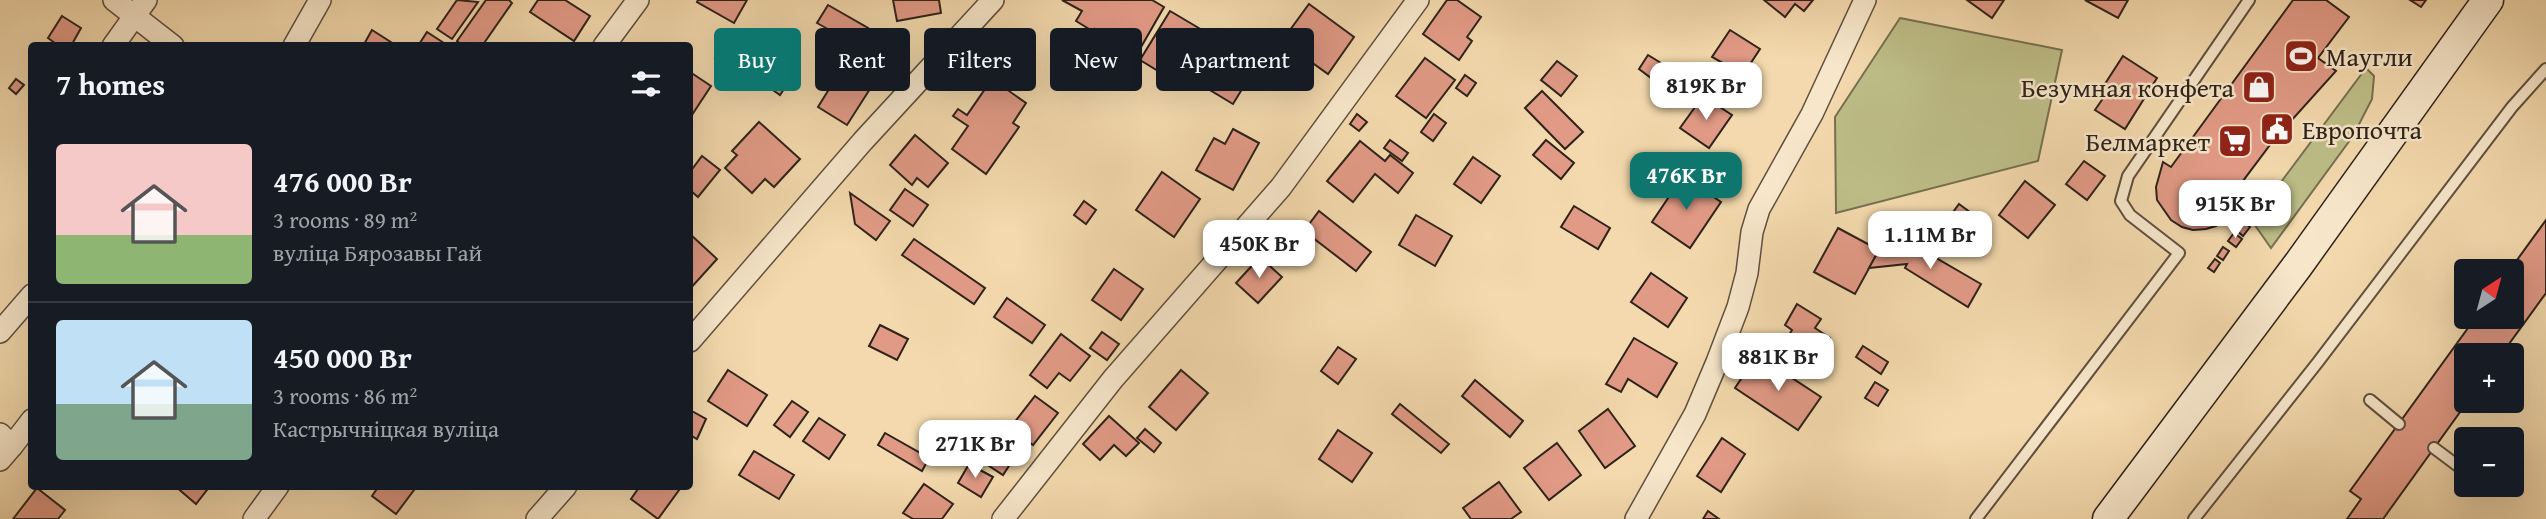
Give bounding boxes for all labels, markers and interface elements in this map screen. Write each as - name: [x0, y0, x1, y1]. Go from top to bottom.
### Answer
- chip: Buy: [714, 28, 801, 91]
- chip: Rent: [815, 28, 910, 91]
- chip: Filters: [924, 28, 1036, 91]
- chip: New: [1050, 28, 1142, 91]
- chip: Apartment: [1156, 28, 1314, 91]
- sports icon: Маугли: [2282, 37, 2320, 75]
- place label: Маугли: [2326, 37, 2413, 76]
- text: 7 homes: [56, 62, 165, 106]
- pin: 819K Br: [1641, 62, 1771, 122]
- icon: filters: [627, 65, 665, 103]
- text: 819K Br: [1666, 68, 1746, 101]
- place label: Безумная конфета: [2021, 68, 2235, 107]
- shop icon: Безумная конфета: [2240, 68, 2278, 106]
- public building icon: Европочта: [2258, 110, 2296, 148]
- place label: Европочта: [2302, 110, 2423, 149]
- place label: Белмаркет: [2085, 122, 2210, 161]
- supermarket icon: Белмаркет: [2216, 122, 2254, 160]
- pin: 476K Br: [1621, 152, 1751, 212]
- text: 476K Br: [1646, 158, 1726, 191]
- text: 476 000 Br: [273, 159, 412, 203]
- icon: home: [112, 172, 196, 256]
- pin: 915K Br: [2170, 180, 2300, 240]
- text: 915K Br: [2195, 186, 2275, 219]
- text: 3 rooms · 89 m²: [273, 203, 417, 236]
- pin: 1.11M Br: [1858, 212, 2002, 271]
- text: 1.11M Br: [1884, 217, 1976, 250]
- pin: 450K Br: [1194, 220, 1324, 280]
- text: 450K Br: [1219, 226, 1299, 259]
- text: вуліца Бярозавы Гай: [273, 236, 482, 269]
- north arrow: [2454, 259, 2524, 329]
- map controls: [2454, 259, 2524, 497]
- pin: 881K Br: [1713, 334, 1843, 393]
- text: 450 000 Br: [273, 335, 412, 379]
- text: 881K Br: [1738, 339, 1818, 372]
- button: +: [2454, 343, 2524, 413]
- icon: home: [112, 348, 196, 432]
- text: 3 rooms · 86 m²: [273, 379, 417, 412]
- text: Кастрычніцкая вуліца: [273, 412, 499, 445]
- pin: 271K Br: [910, 420, 1040, 480]
- text: 271K Br: [935, 426, 1015, 459]
- button: −: [2454, 427, 2524, 497]

